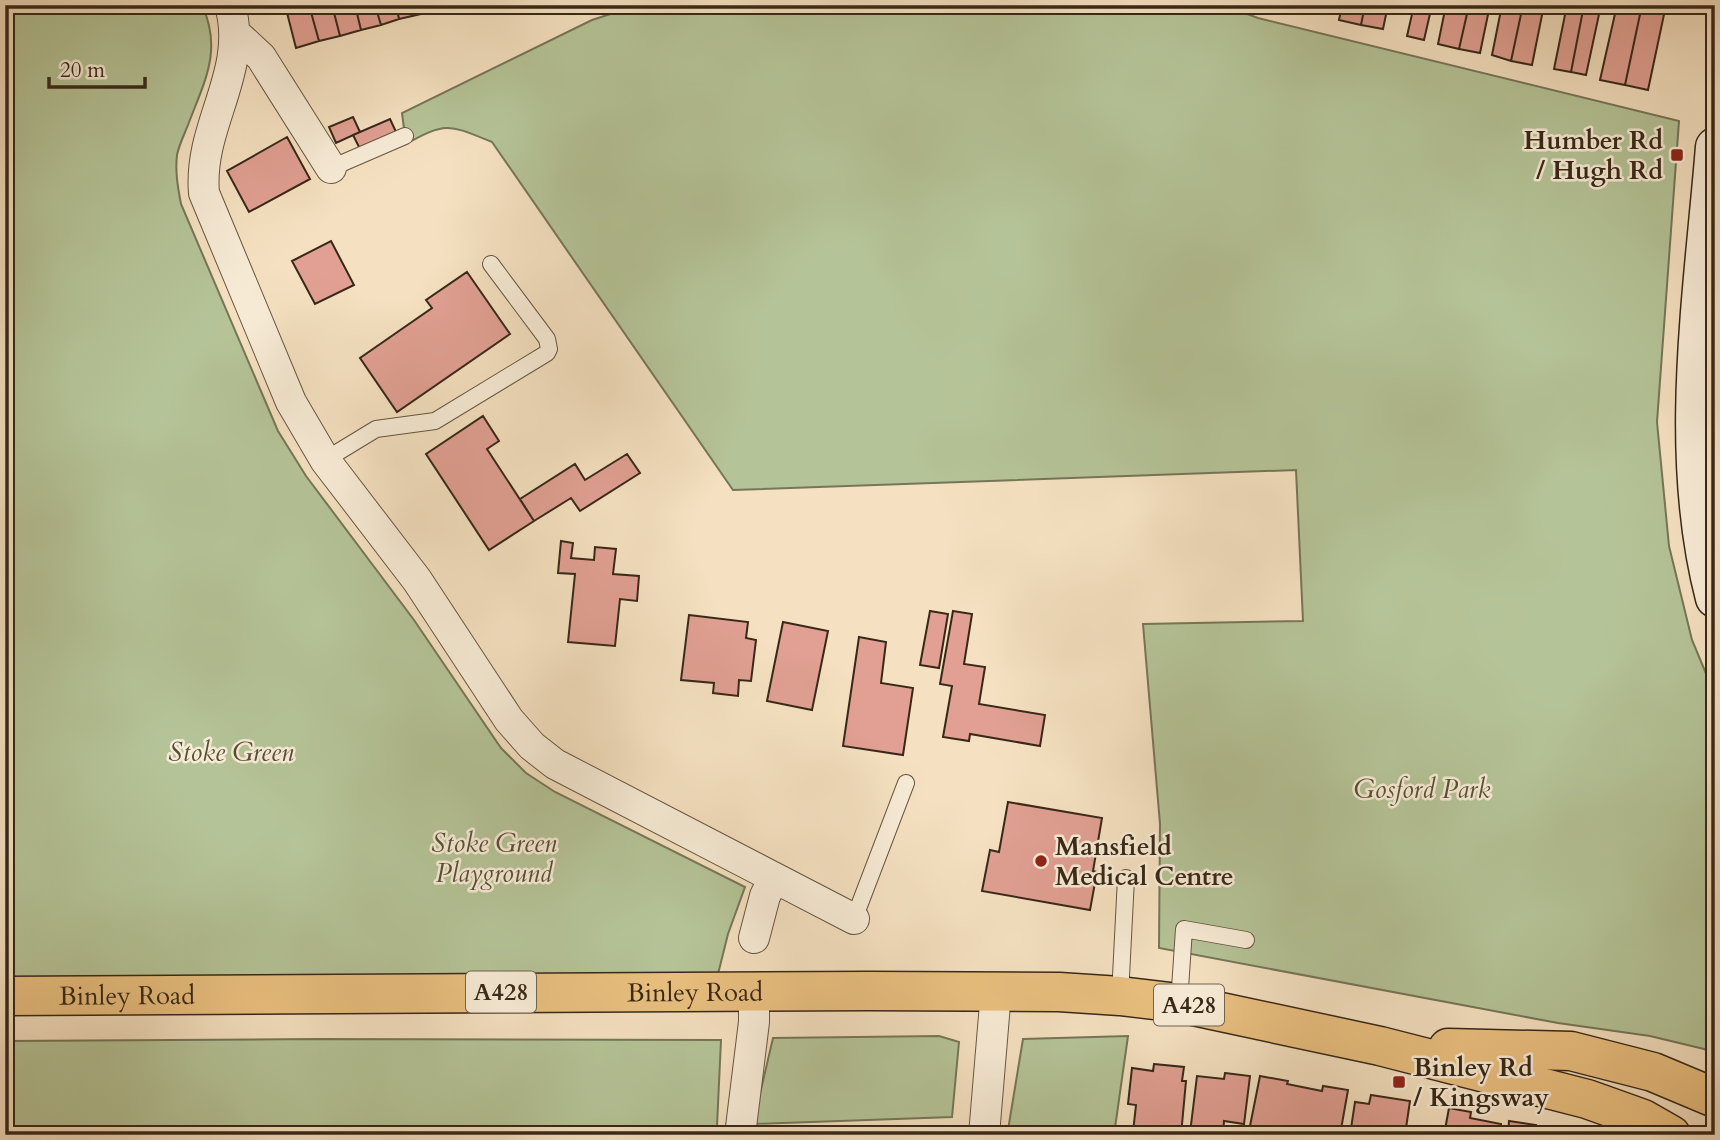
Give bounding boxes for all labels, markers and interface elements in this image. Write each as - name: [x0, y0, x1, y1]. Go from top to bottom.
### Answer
- scale bar: [49, 46, 145, 90]
- text: 20 m: [60, 56, 105, 85]
- place label: Humber Rd / Hugh Rd: [1524, 123, 1663, 188]
- marker: Humber Rd / Hugh Rd: [1669, 147, 1685, 163]
- park label: Stoke Green: [168, 735, 294, 770]
- park label: Gosford Park: [1354, 772, 1491, 807]
- park label: Stoke Green Playground: [431, 826, 557, 891]
- place label: Mansfield Medical Centre: [1055, 829, 1234, 894]
- marker: Mansfield Medical Centre: [1033, 853, 1049, 869]
- road number: A428: [466, 972, 536, 1012]
- street label: Binley Road: [627, 975, 763, 1010]
- street label: Binley Road: [59, 978, 195, 1014]
- road number: A428: [1154, 985, 1224, 1026]
- place label: Binley Rd / Kingsway: [1413, 1050, 1549, 1115]
- marker: Binley Rd / Kingsway: [1391, 1074, 1407, 1090]

